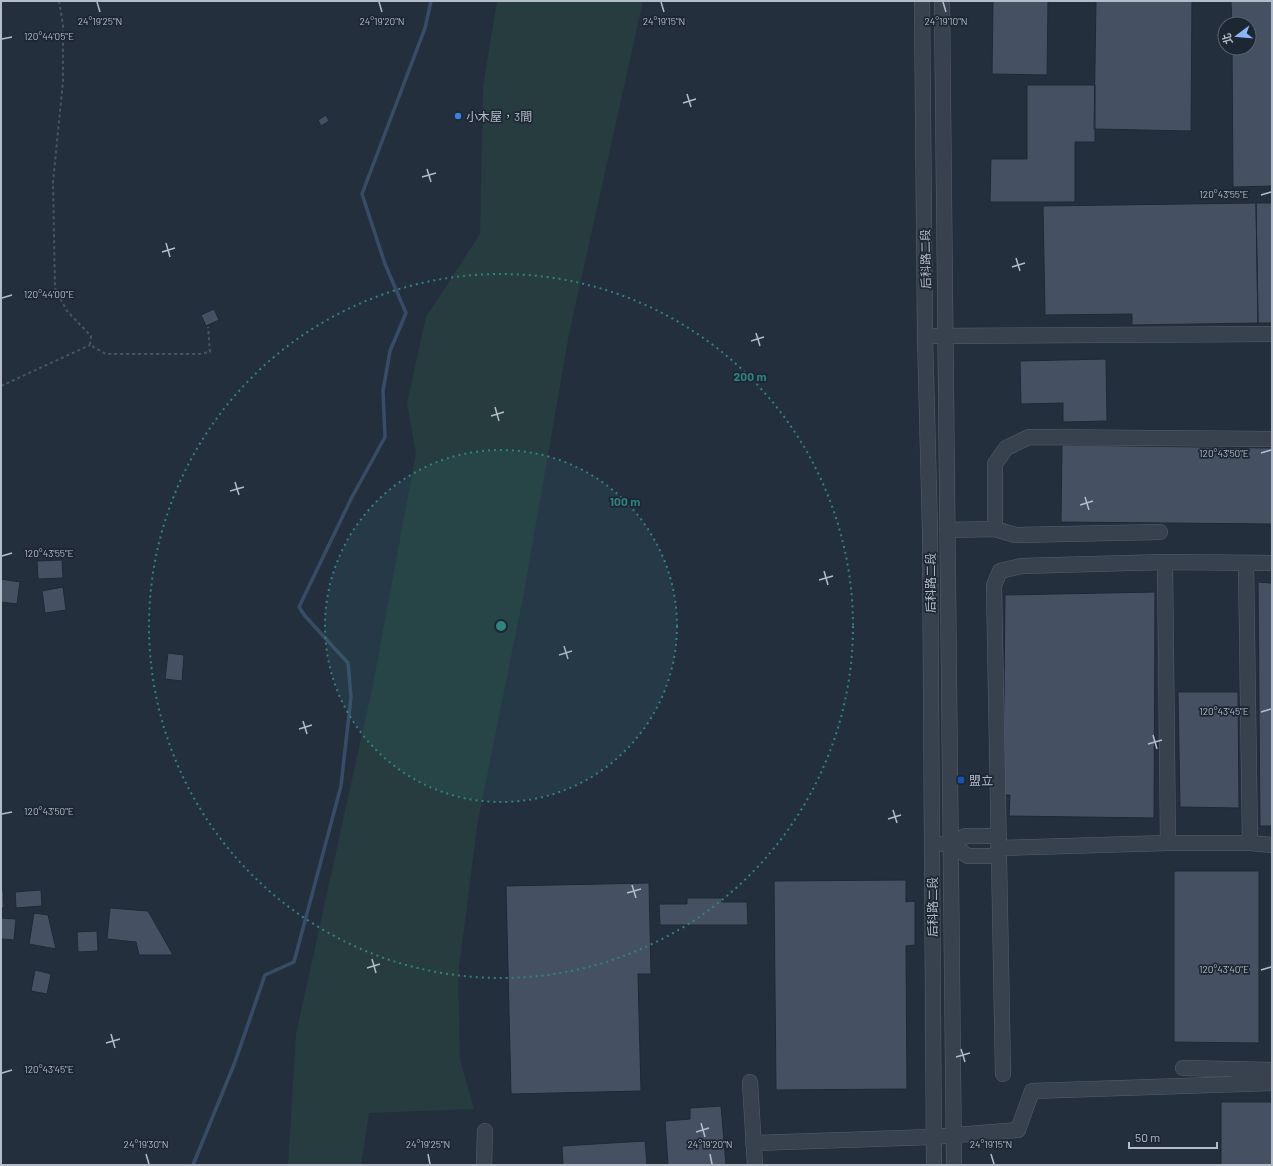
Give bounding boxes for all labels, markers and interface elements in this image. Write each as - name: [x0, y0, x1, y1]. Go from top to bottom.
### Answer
- text: 24°19'25"N: [78, 15, 122, 27]
- text: 24°19'20"N: [359, 15, 405, 27]
- text: 24°19'15"N: [643, 15, 685, 27]
- text: 24°19'10"N: [924, 15, 968, 27]
- north arrow: [1217, 16, 1257, 56]
- text: 120°44'05"E: [24, 30, 74, 42]
- text: 北: [1219, 32, 1235, 46]
- place label: 小木屋，3間: [466, 109, 532, 123]
- marker: 小木屋，3間: [453, 111, 463, 121]
- text: 120°43'55"E: [1199, 188, 1249, 200]
- street label: 后科路二段: [917, 229, 933, 289]
- text: 120°44'00"E: [24, 288, 74, 300]
- text: 200 m: [734, 369, 766, 383]
- text: 120°43'50"E: [1199, 447, 1249, 459]
- text: 100 m: [610, 494, 640, 508]
- text: 120°43'55"E: [24, 547, 74, 559]
- street label: 后科路二段: [923, 553, 937, 613]
- centre of rings: [494, 619, 508, 633]
- text: 120°43'45"E: [1199, 705, 1249, 717]
- place label: 盟立: [969, 773, 993, 787]
- marker: 盟立: [956, 775, 966, 785]
- text: 120°43'50"E: [24, 805, 74, 817]
- street label: 后科路二段: [925, 877, 939, 937]
- text: 120°43'40"E: [1199, 963, 1249, 975]
- text: 120°43'45"E: [24, 1063, 74, 1075]
- scale bar: [1129, 1124, 1217, 1150]
- text: 50 m: [1135, 1130, 1160, 1144]
- text: 24°19'30"N: [124, 1138, 168, 1150]
- text: 24°19'25"N: [406, 1138, 450, 1150]
- text: 24°19'20"N: [687, 1138, 733, 1150]
- text: 24°19'15"N: [970, 1138, 1012, 1150]

